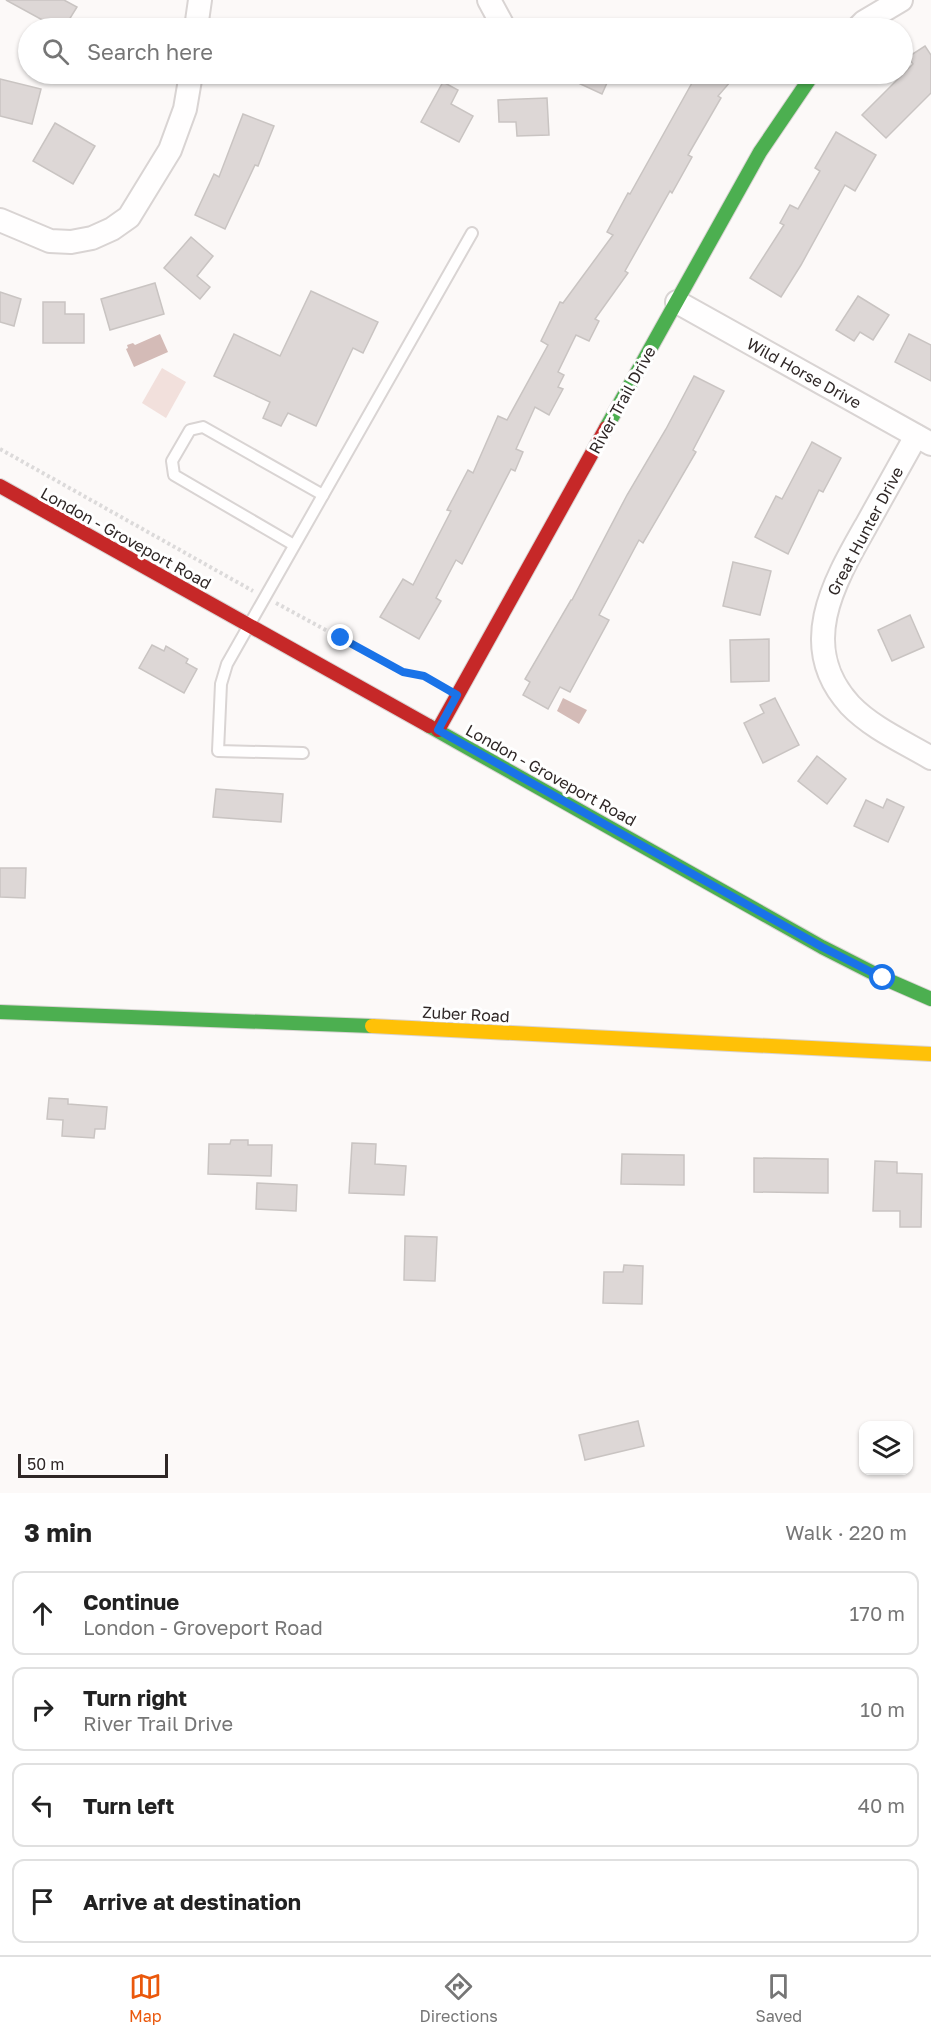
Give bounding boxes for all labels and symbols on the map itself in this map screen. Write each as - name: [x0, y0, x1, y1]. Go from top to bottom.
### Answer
- street label: Wild Horse Drive: [743, 333, 865, 413]
- street label: River Trail Drive: [584, 343, 660, 457]
- street label: Great Hunter Drive: [823, 463, 907, 599]
- street label: London - Groveport Road: [37, 483, 215, 593]
- route end: [327, 624, 353, 650]
- street label: London - Groveport Road: [462, 720, 640, 830]
- route start: [869, 964, 895, 990]
- street label: Zuber Road: [422, 1002, 510, 1026]
- scale bar: [18, 1451, 168, 1478]

